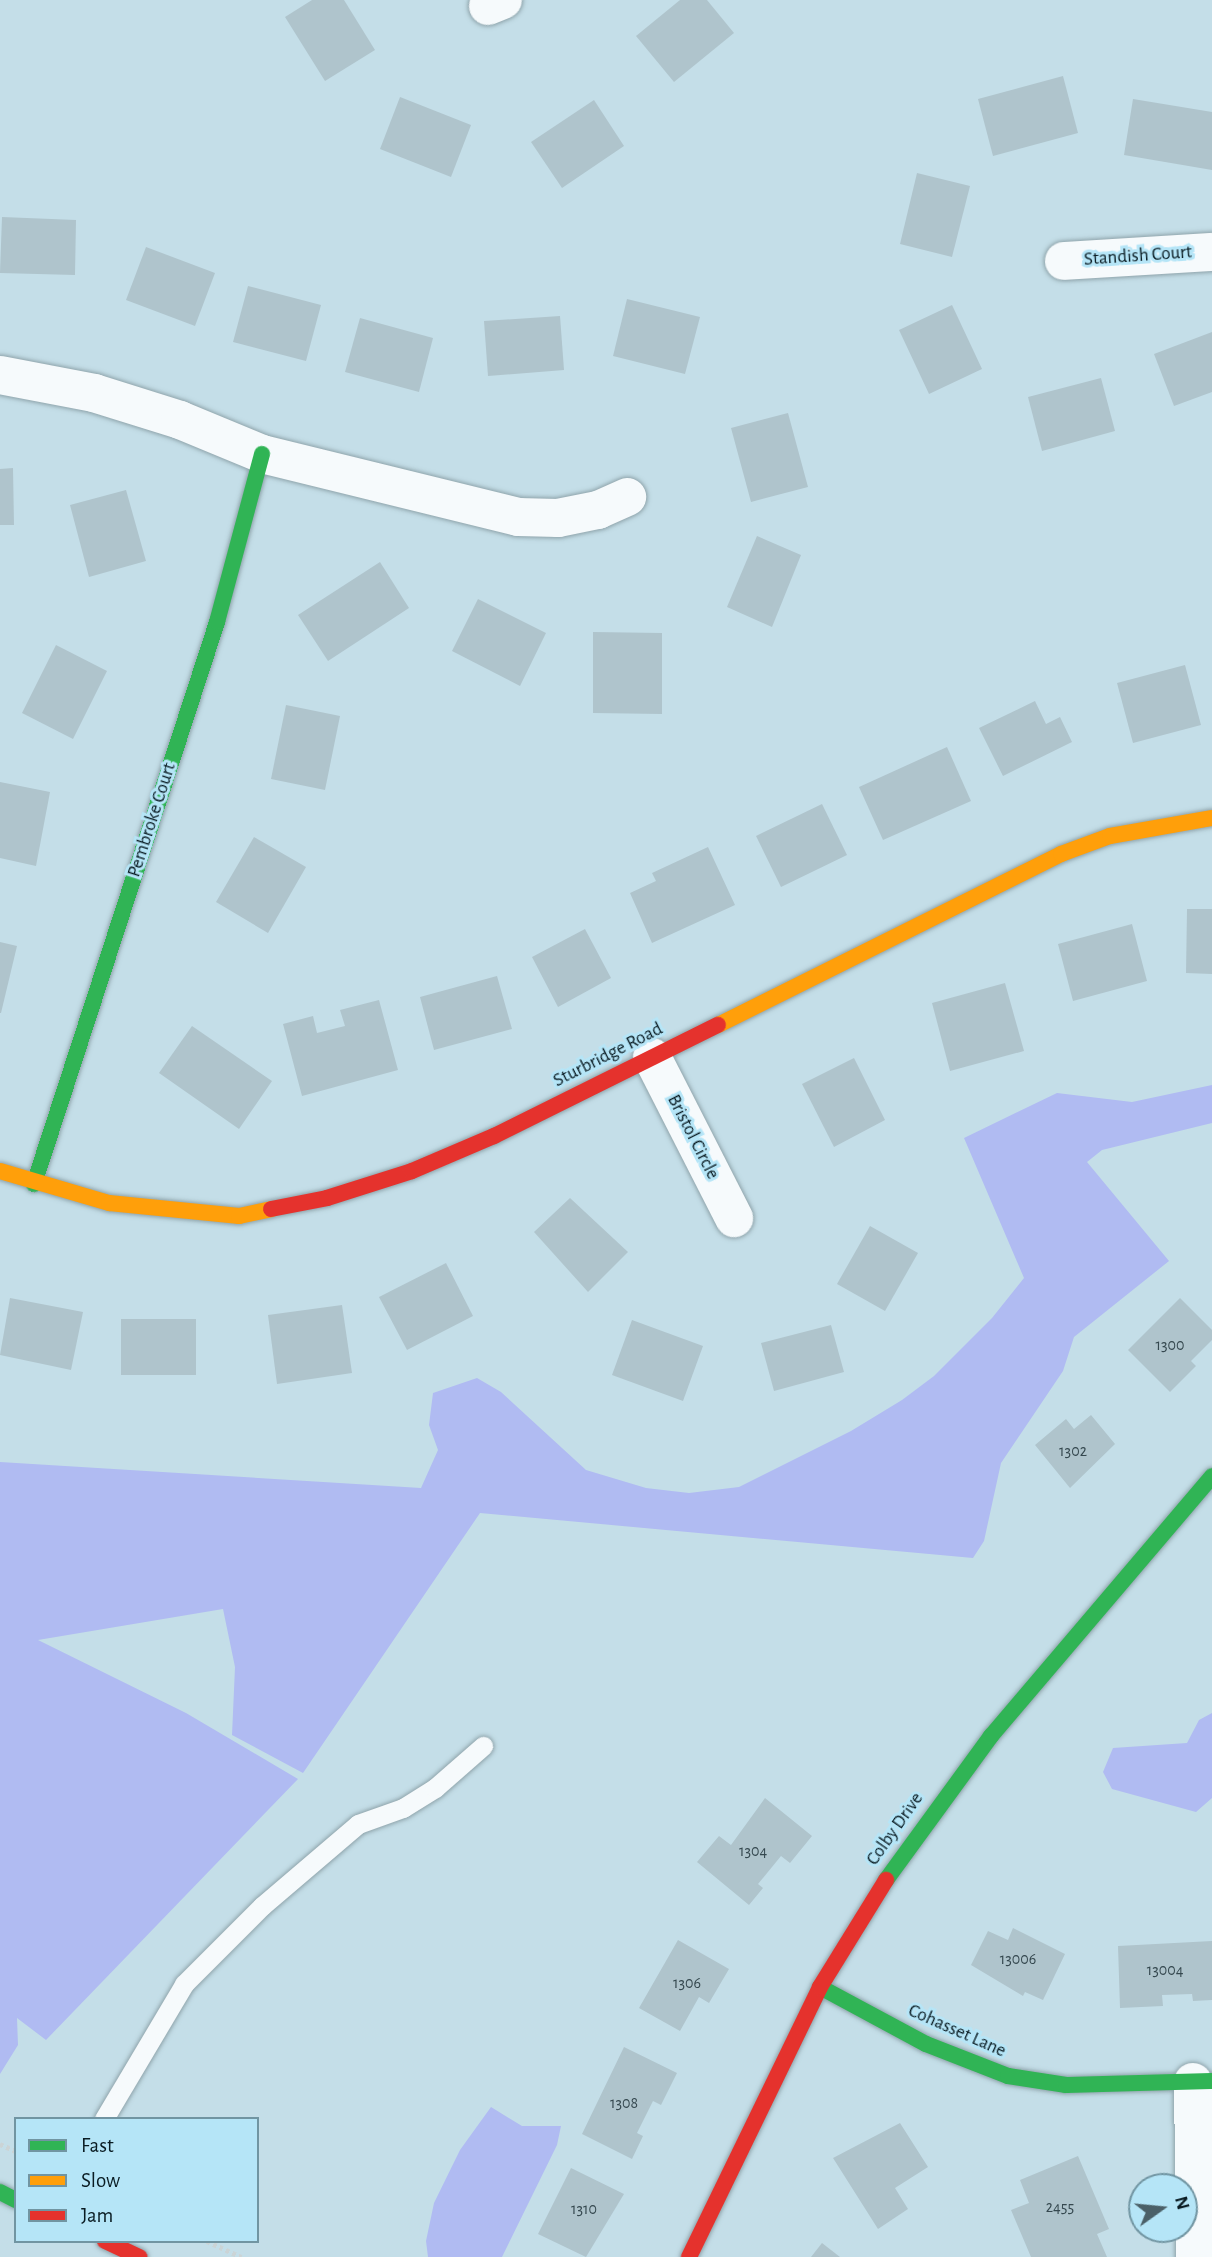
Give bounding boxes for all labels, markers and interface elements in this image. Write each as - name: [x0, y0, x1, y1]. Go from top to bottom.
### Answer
- street label: Standish Court: [1083, 241, 1193, 271]
- street label: Pembroke Court: [123, 760, 181, 880]
- street label: Sturbridge Road: [549, 1018, 667, 1092]
- street label: Bristol Circle: [662, 1091, 724, 1183]
- house number: 1300: [1156, 1335, 1184, 1355]
- house number: 1302: [1059, 1441, 1087, 1461]
- street label: Colby Drive: [862, 1788, 928, 1870]
- house number: 1304: [739, 1841, 767, 1861]
- house number: 13006: [1000, 1949, 1036, 1969]
- house number: 13004: [1147, 1960, 1183, 1980]
- house number: 1306: [673, 1973, 701, 1993]
- street label: Cohasset Lane: [905, 1999, 1009, 2063]
- house number: 1308: [610, 2093, 638, 2113]
- legend: [14, 2117, 259, 2243]
- text: Fast: [81, 2135, 114, 2156]
- text: Slow: [81, 2170, 120, 2191]
- north arrow: [1128, 2173, 1198, 2243]
- text: N: [1171, 2194, 1193, 2212]
- house number: 2455: [1046, 2197, 1074, 2217]
- house number: 1310: [571, 2199, 597, 2219]
- text: Jam: [81, 2205, 113, 2226]

